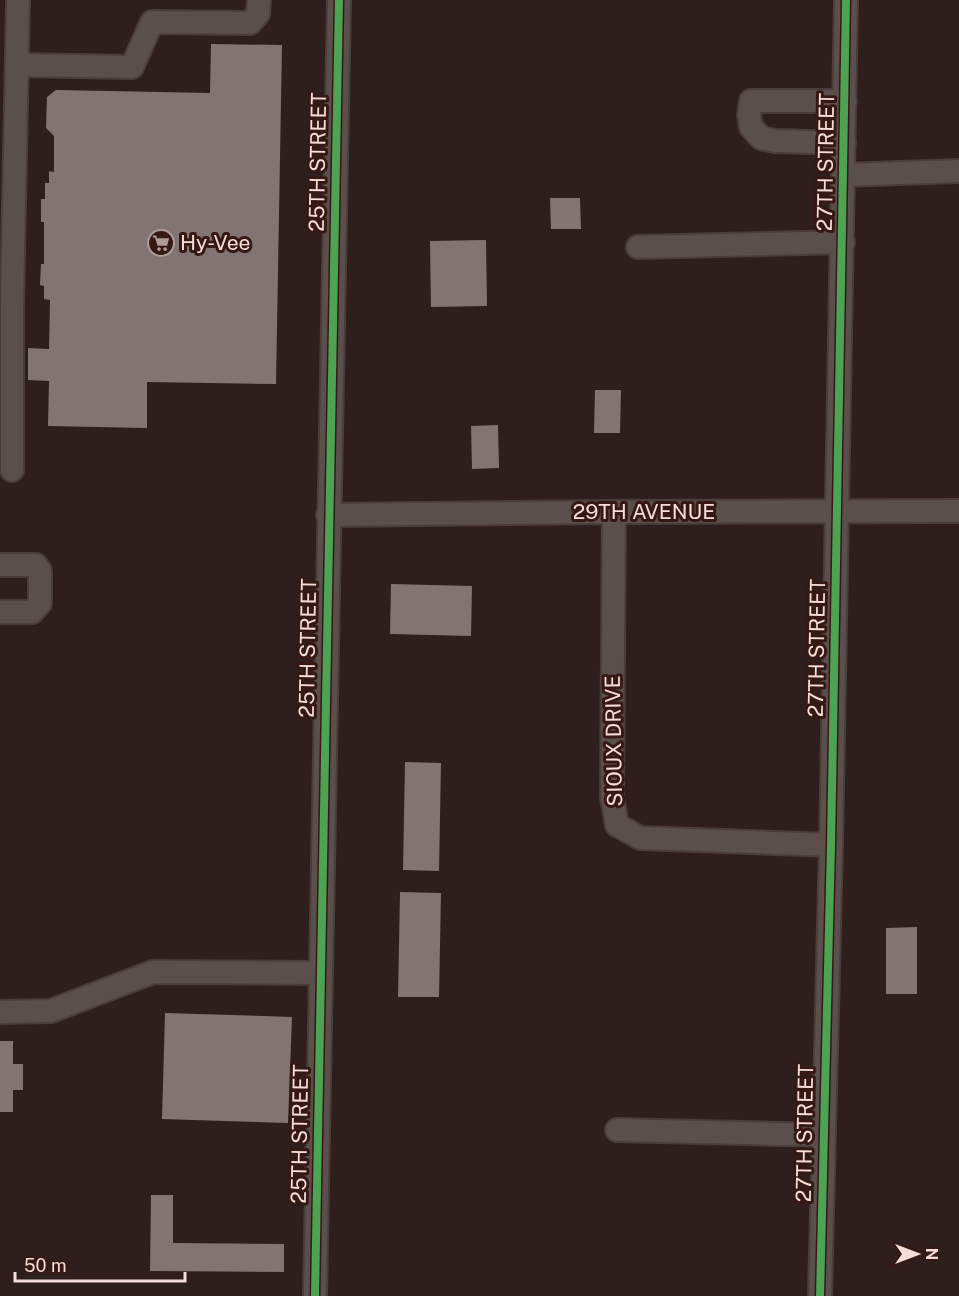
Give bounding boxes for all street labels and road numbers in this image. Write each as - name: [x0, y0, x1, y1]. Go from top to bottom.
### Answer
- street label: 25TH STREET: [304, 92, 331, 232]
- street label: 27TH STREET: [812, 93, 839, 231]
- street label: 29TH AVENUE: [573, 499, 715, 524]
- street label: 25TH STREET: [294, 578, 321, 718]
- street label: 27TH STREET: [803, 579, 830, 717]
- street label: SIOUX DRIVE: [600, 675, 627, 807]
- street label: 25TH STREET: [286, 1064, 313, 1204]
- street label: 27TH STREET: [791, 1064, 818, 1202]

